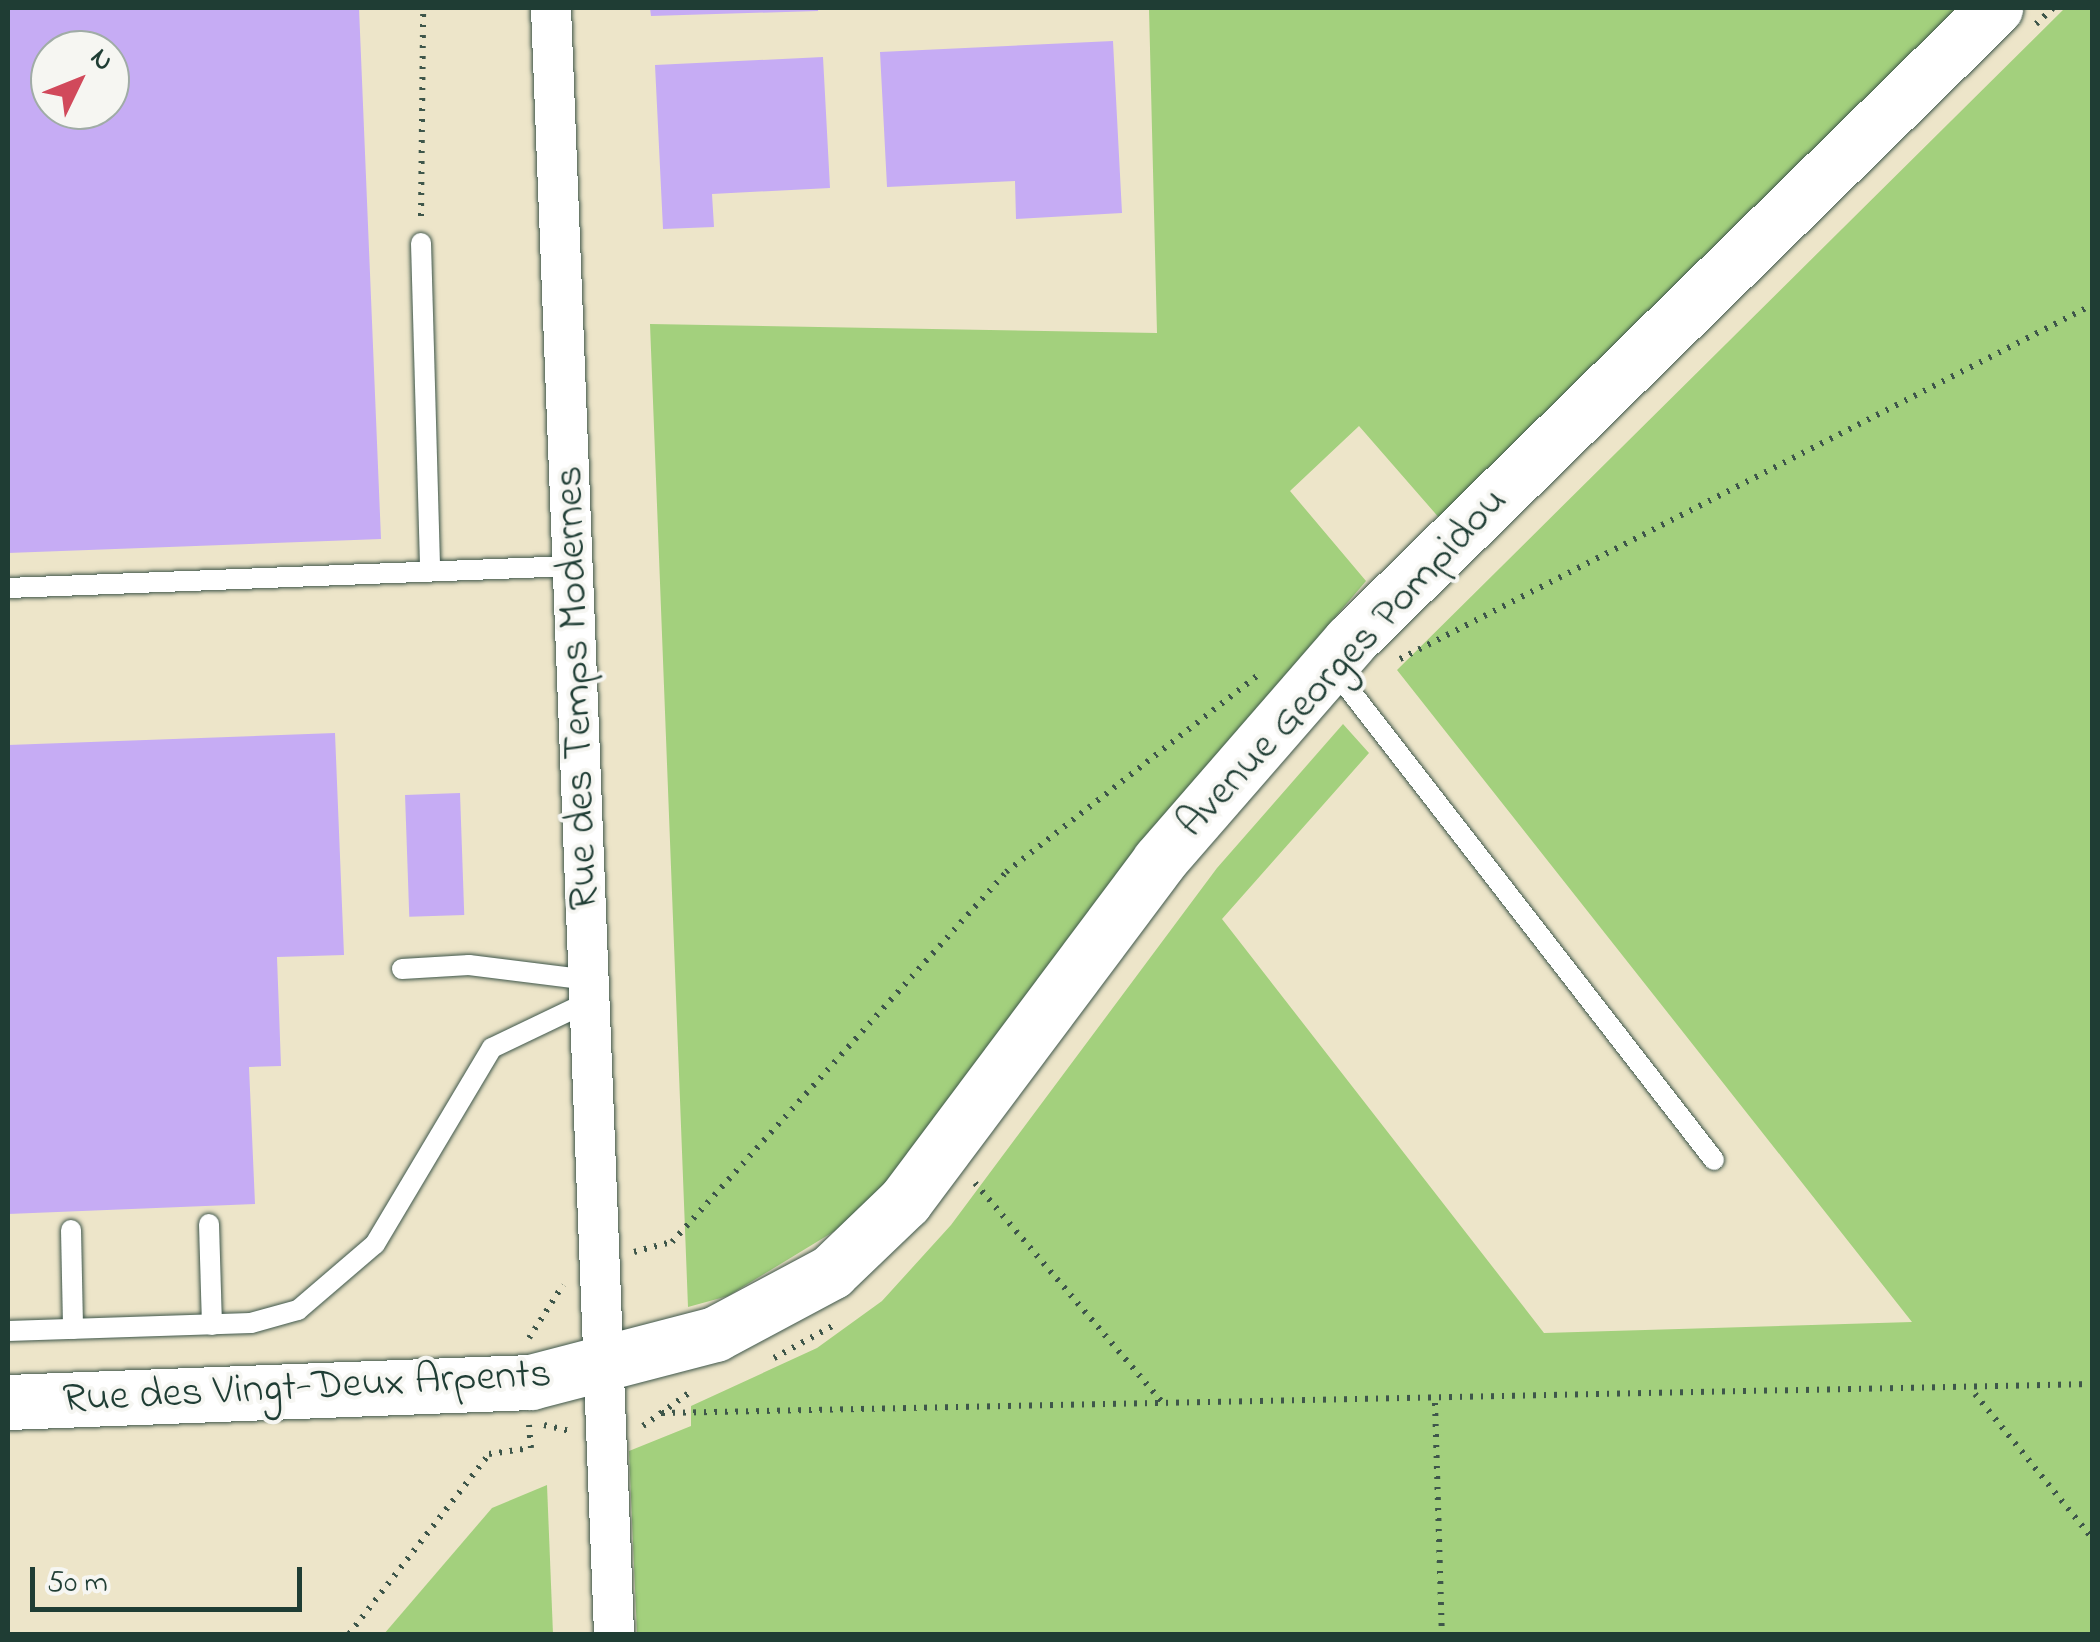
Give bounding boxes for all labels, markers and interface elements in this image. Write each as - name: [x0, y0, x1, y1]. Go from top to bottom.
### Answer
- north arrow: [30, 30, 130, 130]
- text: N: [79, 40, 122, 81]
- street label: Rue des Temps Modernes: [545, 465, 611, 911]
- street label: Avenue Georges Pompidou: [1167, 477, 1519, 849]
- street label: Rue des Vingt-Deux Arpents: [61, 1350, 553, 1426]
- scale bar: [35, 1547, 308, 1609]
- text: 50 m: [47, 1562, 108, 1606]

